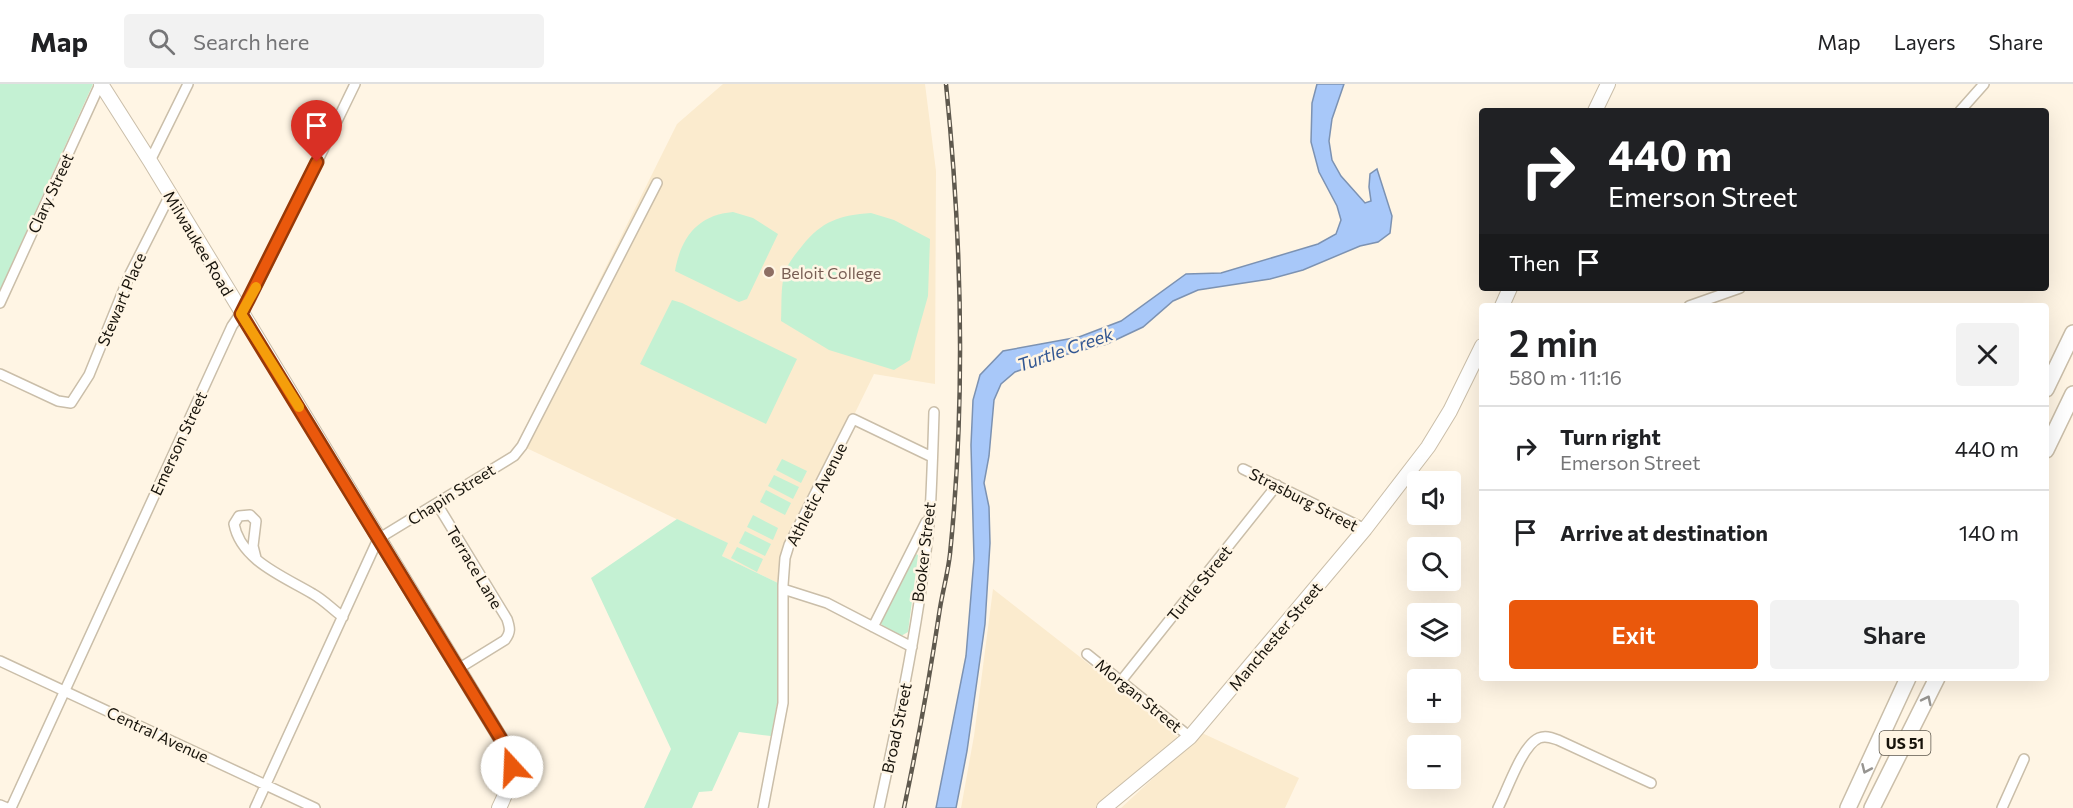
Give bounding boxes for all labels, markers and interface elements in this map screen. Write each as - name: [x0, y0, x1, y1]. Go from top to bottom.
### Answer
- search box: [124, 14, 544, 68]
- text: Map: [30, 24, 88, 58]
- icon: search: [145, 25, 178, 58]
- text: Search here: [193, 28, 309, 55]
- text: Map: [1817, 29, 1861, 54]
- text: Layers: [1894, 29, 1956, 54]
- text: Share: [1989, 29, 2043, 54]
- pin: [291, 100, 342, 162]
- icon: arrive: [300, 109, 333, 142]
- text: 440 m: [1608, 128, 1732, 180]
- icon: right: [1509, 132, 1587, 210]
- street label: Clary Street: [23, 149, 77, 236]
- text: Emerson Street: [1608, 180, 1798, 213]
- street label: Milwaukee Road: [160, 187, 238, 299]
- icon: arrive: [1572, 246, 1605, 279]
- street label: Stewart Place: [93, 249, 149, 349]
- text: Then: [1509, 249, 1560, 276]
- place label: Beloit College: [781, 263, 881, 282]
- marker: Beloit College: [762, 265, 776, 279]
- text: 2 min: [1509, 320, 1598, 364]
- water label: Turtle Creek: [1014, 322, 1117, 376]
- button: close: [1956, 323, 2019, 386]
- text: 580 m · 11:16: [1509, 365, 1622, 389]
- street label: Emerson Street: [146, 388, 211, 498]
- text: Turn right: [1560, 423, 1661, 450]
- icon: right: [1509, 432, 1542, 465]
- text: 440 m: [1955, 435, 2019, 462]
- street label: Athletic Avenue: [782, 439, 850, 549]
- text: Emerson Street: [1560, 450, 1700, 474]
- street label: Chapin Street: [404, 459, 499, 528]
- street label: Strasburg Street: [1246, 463, 1362, 535]
- map controls: [1407, 471, 1461, 789]
- button: sound: [1407, 471, 1461, 525]
- street label: Booker Street: [907, 500, 939, 603]
- icon: arrive: [1509, 516, 1542, 549]
- text: Arrive at destination: [1560, 519, 1768, 546]
- text: 140 m: [1959, 519, 2019, 546]
- street label: Terrace Lane: [443, 522, 507, 612]
- button: search: [1407, 537, 1461, 591]
- street label: Turtle Street: [1163, 541, 1235, 625]
- street label: Manchester Street: [1224, 578, 1326, 694]
- button: Exit: [1509, 600, 1758, 669]
- button: Share: [1770, 600, 2019, 669]
- button: layers: [1407, 603, 1461, 657]
- street label: Morgan Street: [1092, 654, 1186, 736]
- button: +: [1407, 669, 1461, 723]
- street label: Broad Street: [877, 681, 915, 775]
- one-way arrow: [1919, 695, 1931, 706]
- street label: Central Avenue: [104, 702, 212, 766]
- road number: US 51: [1880, 731, 1930, 755]
- position arrow: [480, 735, 544, 799]
- button: −: [1407, 735, 1461, 789]
- one-way arrow: [1861, 763, 1873, 774]

